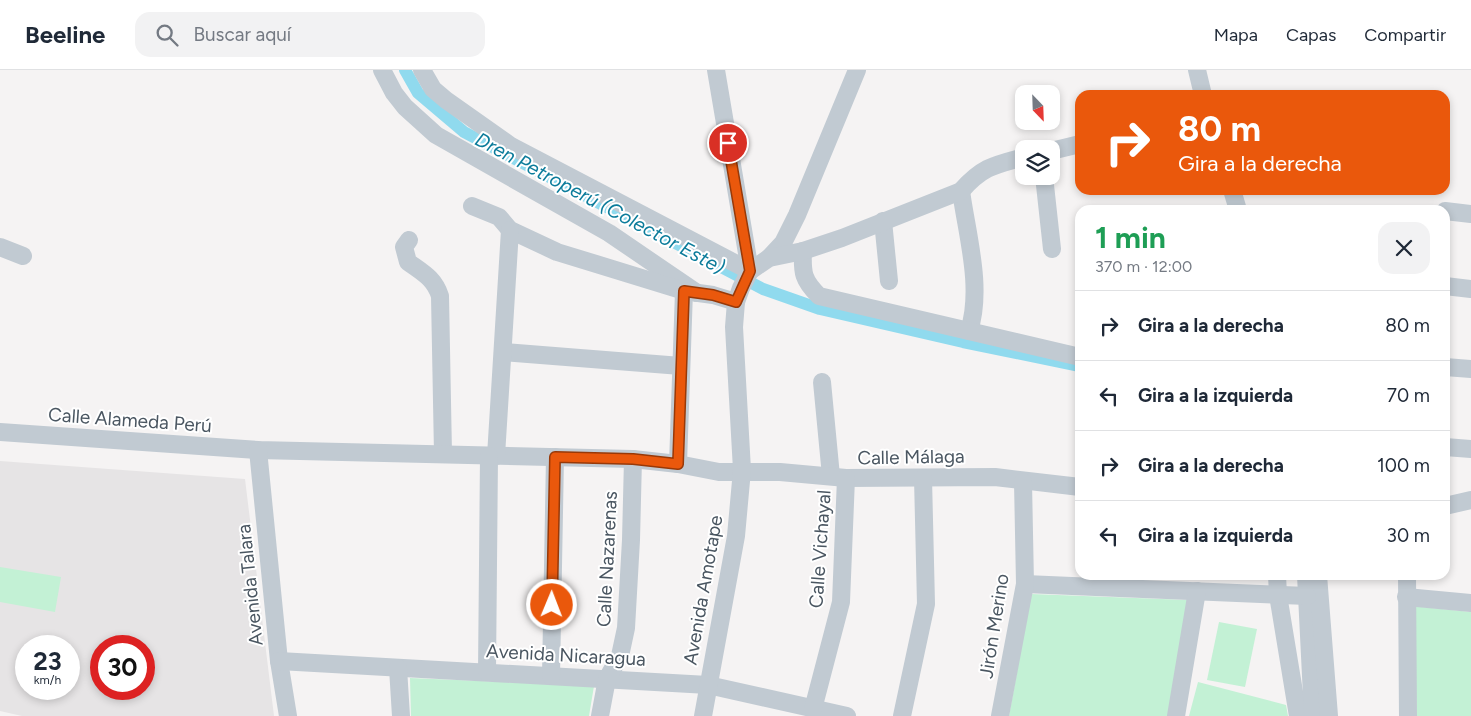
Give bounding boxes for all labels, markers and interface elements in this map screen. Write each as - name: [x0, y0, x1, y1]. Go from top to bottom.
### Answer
- search box: [135, 12, 485, 57]
- text: Beeline: [25, 20, 105, 49]
- icon: search: [153, 21, 181, 49]
- text: Buscar aquí: [193, 23, 291, 46]
- text: Mapa: [1214, 24, 1258, 46]
- text: Capas: [1286, 24, 1336, 46]
- text: Compartir: [1364, 24, 1446, 46]
- north arrow: [1015, 85, 1060, 130]
- map controls: [1015, 85, 1060, 185]
- text: 80 m: [1178, 108, 1261, 150]
- icon: right: [1095, 110, 1160, 175]
- pin: [707, 122, 749, 164]
- water label: Dren Petroperú (Colector Este): [471, 127, 729, 279]
- icon: arrive: [714, 129, 742, 157]
- button: layers: [1015, 140, 1060, 185]
- text: Gira a la derecha: [1178, 150, 1342, 177]
- text: 1 min: [1095, 219, 1166, 256]
- button: close: [1378, 222, 1430, 274]
- text: 370 m · 12:00: [1095, 257, 1192, 276]
- icon: right: [1095, 312, 1123, 340]
- text: Gira a la derecha: [1138, 314, 1284, 337]
- text: 80 m: [1385, 314, 1430, 337]
- icon: left: [1095, 382, 1123, 410]
- text: Gira a la izquierda: [1138, 384, 1293, 407]
- text: 70 m: [1387, 384, 1430, 407]
- street label: Calle Alameda Perú: [47, 403, 213, 437]
- street label: Calle Málaga: [857, 445, 965, 469]
- icon: right: [1095, 452, 1123, 480]
- text: Gira a la derecha: [1138, 454, 1284, 477]
- text: 100 m: [1377, 454, 1430, 477]
- street label: Calle Vichayal: [804, 489, 836, 609]
- street label: Calle Nazarenas: [592, 490, 622, 628]
- street label: Avenida Amotape: [679, 513, 727, 667]
- icon: left: [1095, 522, 1123, 550]
- street label: Avenida Talara: [232, 523, 268, 647]
- text: Gira a la izquierda: [1138, 524, 1293, 547]
- text: 30 m: [1387, 524, 1430, 547]
- street label: Jirón Merino: [974, 572, 1014, 680]
- position arrow: [525, 578, 577, 630]
- speed limit sign: 30: [90, 635, 155, 700]
- street label: Avenida Nicaragua: [486, 639, 646, 671]
- text: 23: [33, 646, 62, 676]
- text: km/h: [34, 673, 61, 687]

